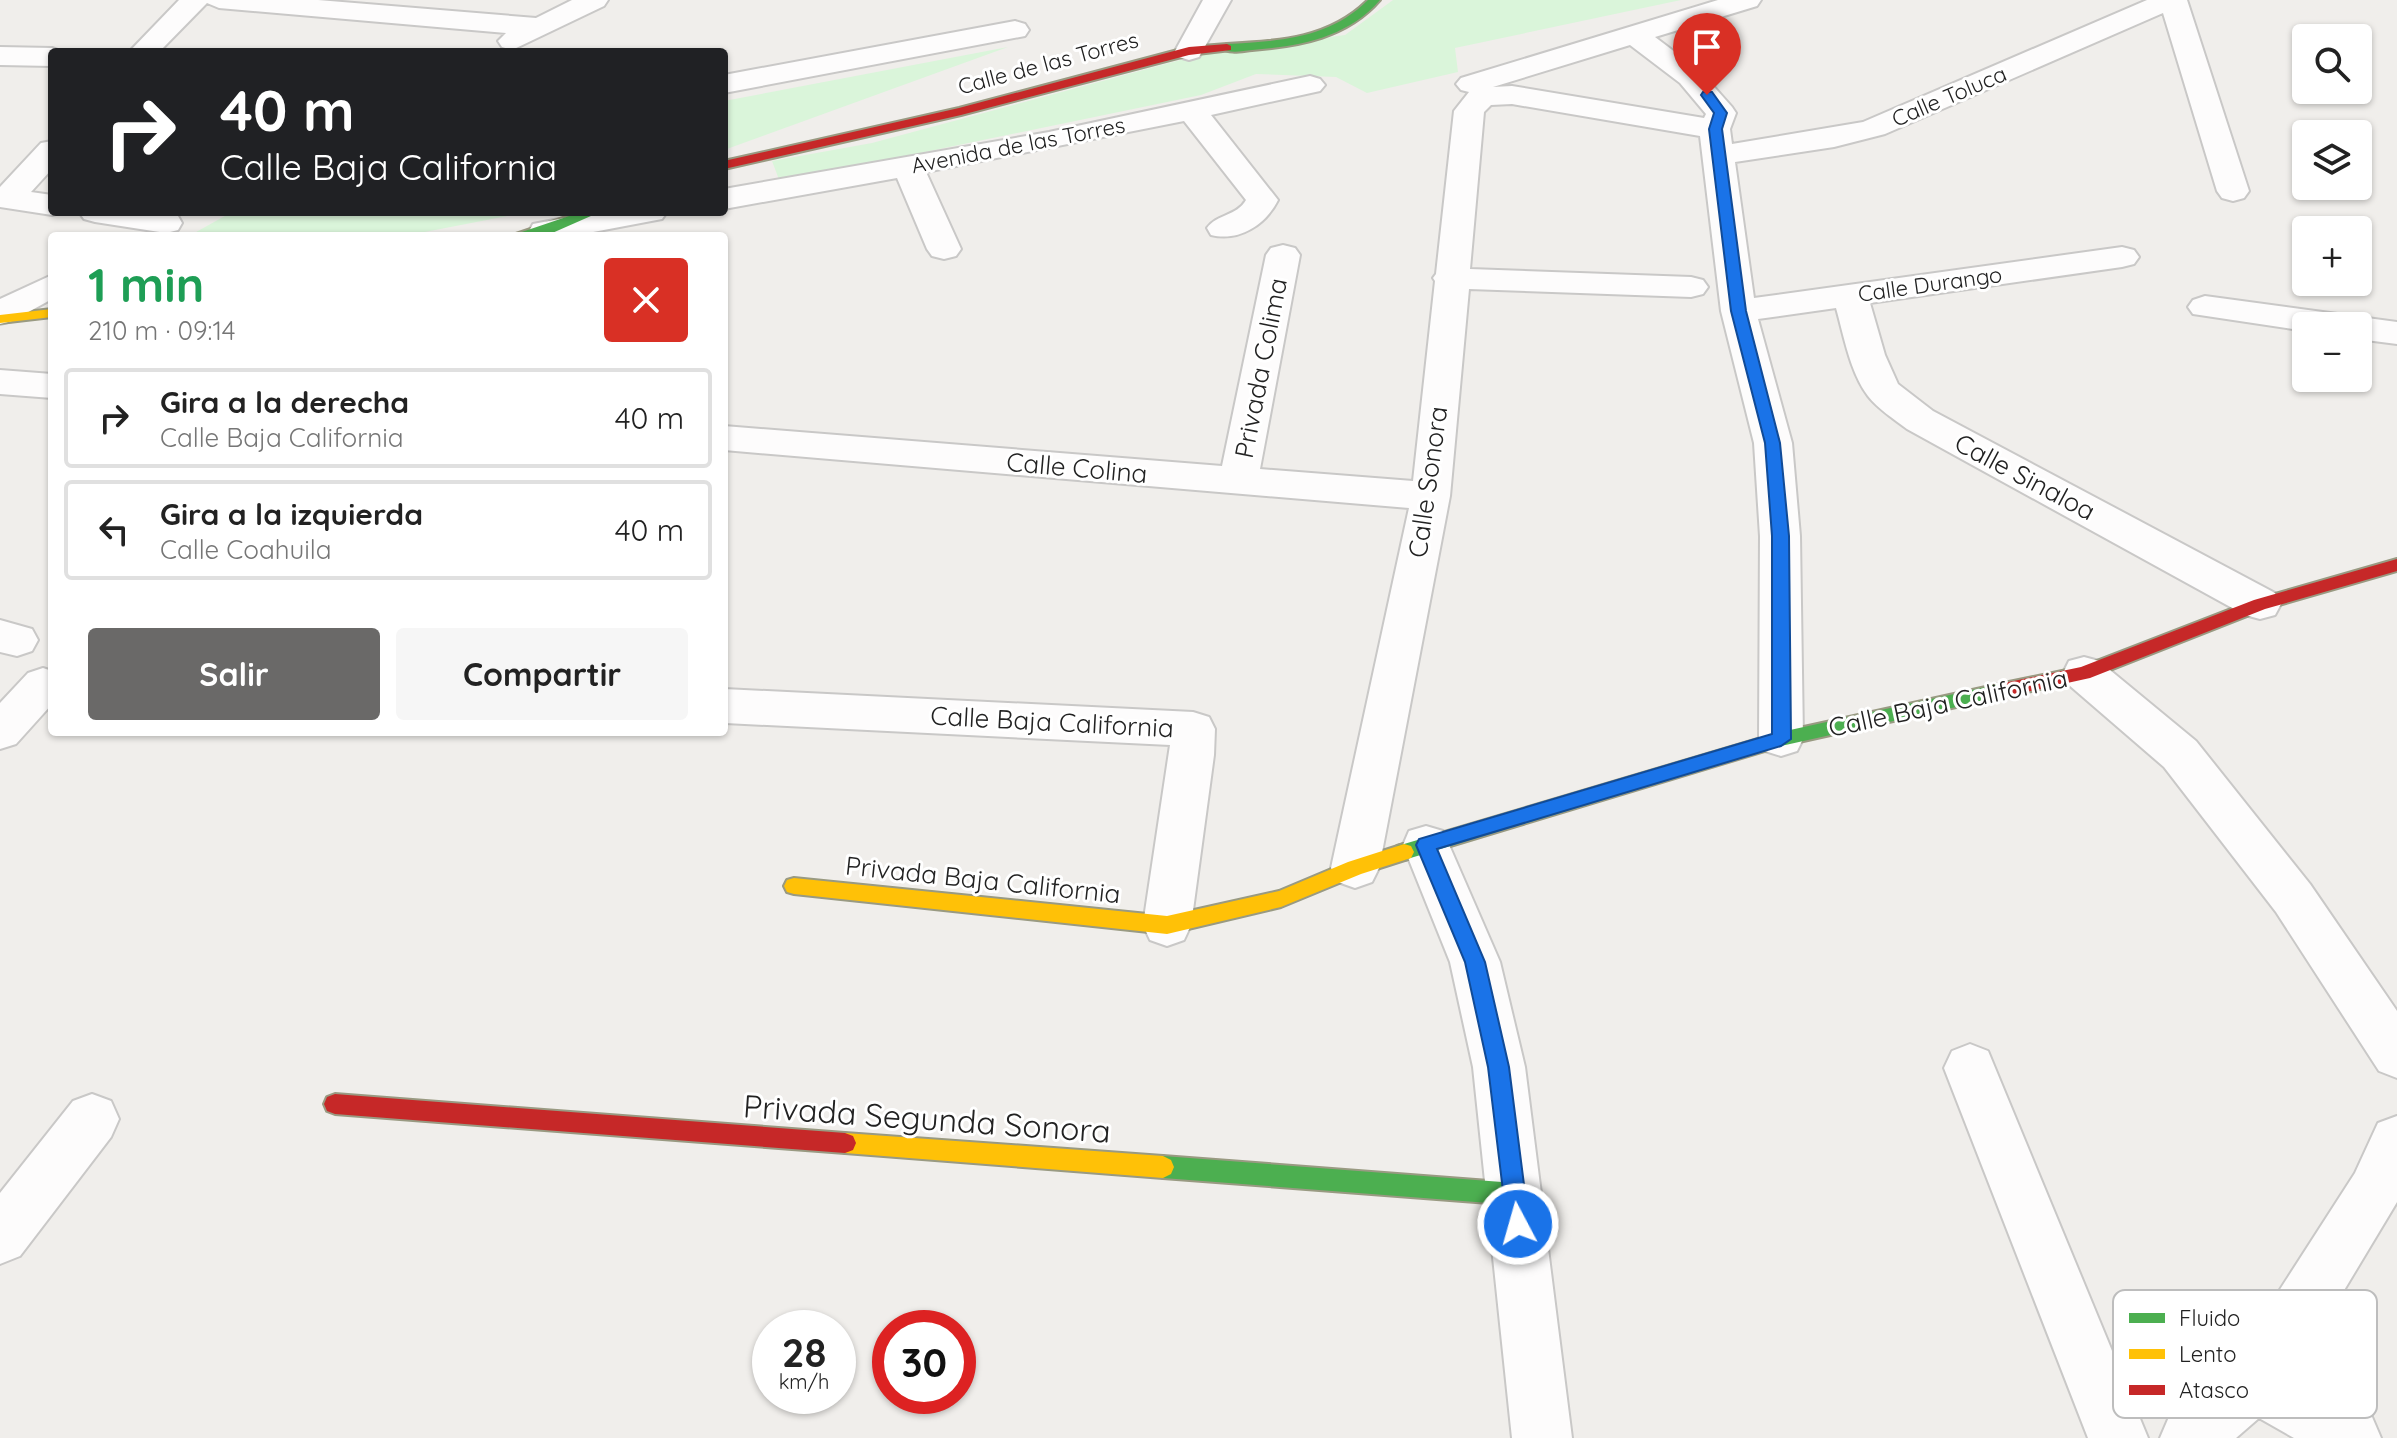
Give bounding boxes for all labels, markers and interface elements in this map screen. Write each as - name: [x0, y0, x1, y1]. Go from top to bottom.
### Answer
- pin: [1673, 13, 1741, 95]
- map controls: [2292, 24, 2372, 392]
- button: search: [2292, 24, 2372, 104]
- street label: Calle de las Torres: [955, 25, 1141, 101]
- icon: arrive: [1685, 25, 1729, 69]
- street label: Calle Toluca: [1887, 59, 2011, 133]
- text: 40 m: [220, 75, 355, 145]
- icon: right: [88, 80, 192, 184]
- street label: Avenida de las Torres: [909, 111, 1127, 179]
- button: layers: [2292, 120, 2372, 200]
- text: Calle Baja California: [220, 144, 557, 189]
- button: +: [2292, 216, 2372, 296]
- text: 1 min: [88, 254, 204, 314]
- button: close: [604, 258, 688, 342]
- street label: Calle Durango: [1856, 260, 2004, 308]
- street label: Privada Colima: [1227, 275, 1294, 461]
- button: −: [2292, 312, 2372, 392]
- text: 210 m · 09:14: [88, 314, 235, 347]
- text: Gira a la derecha: [160, 383, 409, 421]
- icon: right: [92, 396, 136, 440]
- text: 40 m: [615, 399, 684, 437]
- street label: Calle Sonora: [1401, 404, 1454, 560]
- text: Calle Baja California: [160, 421, 404, 454]
- street label: Calle Sinaloa: [1949, 426, 2101, 527]
- street label: Calle Colina: [1005, 445, 1149, 490]
- text: Gira a la izquierda: [160, 495, 423, 533]
- icon: left: [92, 508, 136, 552]
- text: 40 m: [615, 511, 684, 549]
- text: Calle Coahuila: [160, 533, 332, 566]
- button: Salir: [88, 628, 380, 720]
- button: Compartir: [396, 628, 688, 720]
- street label: Calle Baja California: [1825, 661, 2070, 744]
- street label: Calle Baja California: [930, 699, 1174, 744]
- street label: Privada Baja California: [844, 849, 1122, 910]
- street label: Privada Segunda Sonora: [742, 1085, 1112, 1151]
- position arrow: [1476, 1182, 1560, 1266]
- legend: [2113, 1290, 2377, 1418]
- text: Fluido: [2179, 1304, 2240, 1332]
- speed limit sign: 30: [872, 1310, 976, 1414]
- text: 28: [782, 1327, 826, 1377]
- text: Lento: [2179, 1340, 2237, 1368]
- text: km/h: [779, 1369, 829, 1394]
- text: Atasco: [2179, 1376, 2249, 1404]

